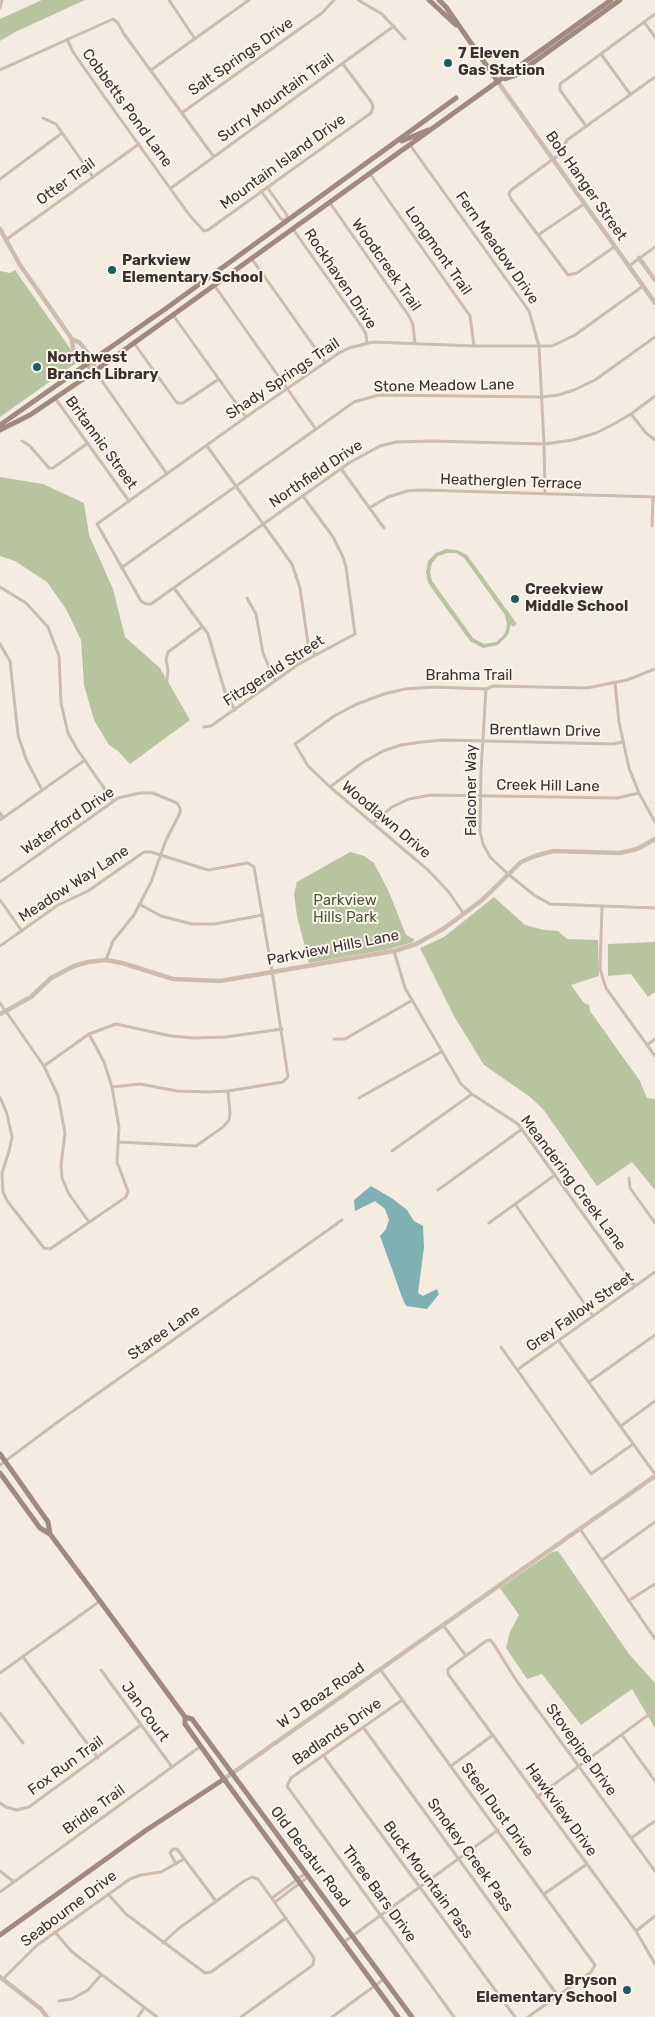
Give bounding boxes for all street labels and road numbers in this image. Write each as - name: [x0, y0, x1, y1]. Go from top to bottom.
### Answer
- street label: Salt Springs Drive: [185, 14, 297, 100]
- street label: Cobbetts Pond Lane: [78, 45, 176, 171]
- street label: Surry Mountain Trail: [214, 50, 338, 146]
- street label: Mountain Island Drive: [217, 110, 349, 214]
- street label: Bob Hanger Street: [542, 128, 630, 244]
- street label: Otter Trail: [33, 155, 99, 209]
- street label: Fern Meadow Drive: [451, 188, 543, 308]
- street label: Longmont Trail: [401, 203, 475, 299]
- street label: Woodcreek Trail: [348, 215, 424, 315]
- street label: Rockhaven Drive: [300, 226, 380, 332]
- street label: Shady Springs Trail: [223, 334, 343, 424]
- street label: Stone Meadow Lane: [373, 376, 515, 396]
- street label: Britannic Street: [61, 393, 141, 493]
- street label: Northfield Drive: [266, 436, 366, 512]
- street label: Heatherglen Terrace: [440, 471, 582, 493]
- street label: Fitzgerald Street: [220, 632, 328, 710]
- street label: Brahma Trail: [426, 667, 512, 685]
- street label: Brentlawn Drive: [489, 721, 601, 741]
- street label: Falconer Way: [463, 744, 481, 836]
- street label: Creek Hill Lane: [496, 776, 600, 796]
- street label: Woodlawn Drive: [338, 778, 434, 862]
- street label: Waterford Drive: [18, 783, 118, 859]
- street label: Meadow Way Lane: [16, 842, 132, 926]
- street label: Parkview Hills Lane: [265, 926, 401, 970]
- street label: Meandering Creek Lane: [516, 1112, 630, 1254]
- street label: Grey Fallow Street: [523, 1268, 637, 1356]
- street label: Staree Lane: [125, 1302, 203, 1364]
- street label: W J Boaz Road: [274, 1659, 368, 1733]
- street label: Jan Court: [117, 1679, 173, 1745]
- street label: Badlands Drive: [289, 1695, 385, 1769]
- street label: Stovepipe Drive: [541, 1700, 621, 1800]
- street label: Fox Run Trail: [25, 1733, 107, 1799]
- street label: Steel Dust Drive: [457, 1759, 537, 1861]
- street label: Hawkview Drive: [521, 1760, 601, 1860]
- street label: Bridle Trail: [59, 1781, 129, 1839]
- street label: Smokey Creek Pass: [423, 1795, 517, 1915]
- street label: Old Decatur Road: [266, 1803, 354, 1911]
- street label: Buck Mountain Pass: [379, 1818, 477, 1942]
- street label: Three Bars Drive: [338, 1842, 420, 1946]
- street label: Seabourne Drive: [17, 1867, 121, 1951]

